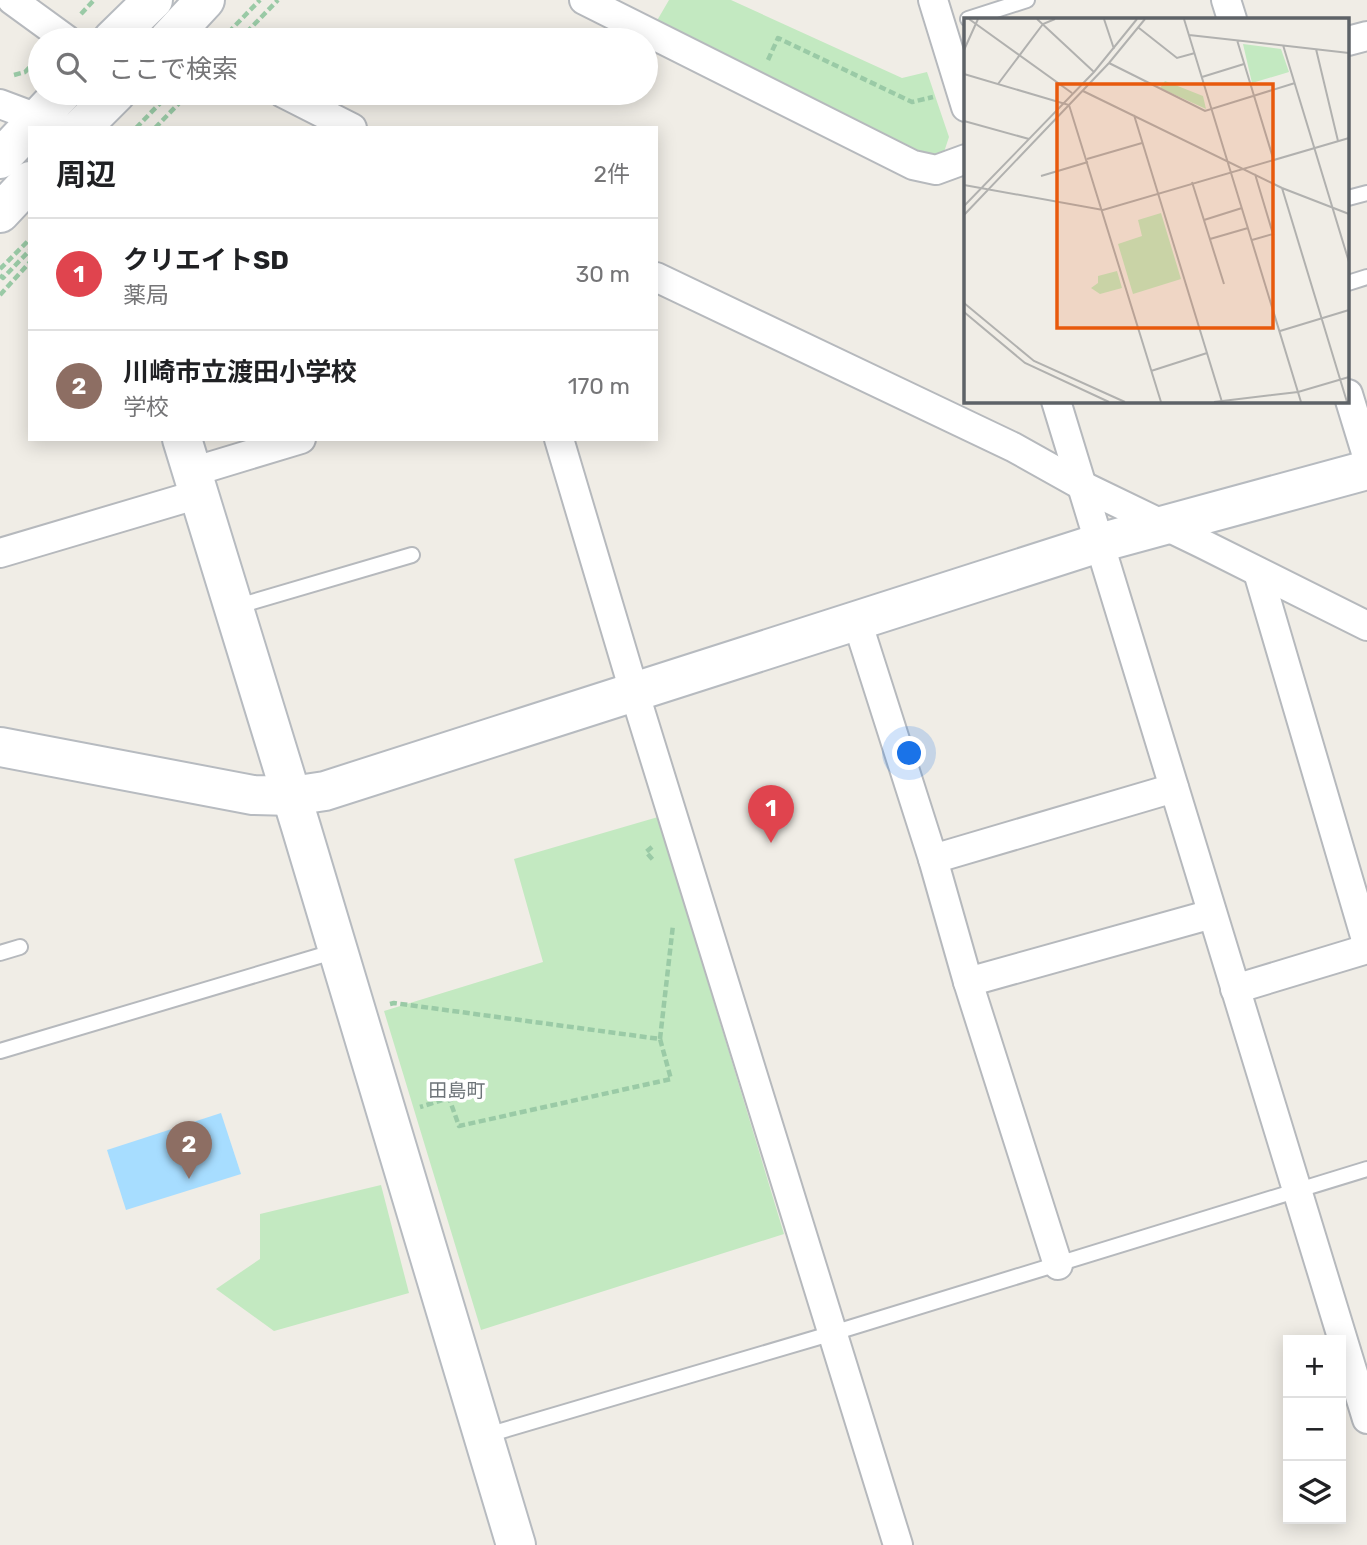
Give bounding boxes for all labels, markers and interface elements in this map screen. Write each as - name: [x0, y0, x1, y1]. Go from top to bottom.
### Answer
- inset map: [964, 18, 1350, 402]
- search box: [28, 28, 658, 105]
- icon: search: [52, 48, 90, 86]
- text: ここで検索: [108, 54, 238, 85]
- text: 周辺: [56, 157, 116, 193]
- text: 2件: [593, 160, 630, 188]
- text: クリエイトSD: [123, 245, 289, 276]
- text: 1: [73, 260, 85, 288]
- text: 30 m: [575, 260, 630, 288]
- text: 薬局: [123, 281, 169, 309]
- text: 川崎市立渡田小学校: [123, 357, 357, 388]
- text: 2: [72, 372, 86, 400]
- text: 170 m: [568, 372, 630, 400]
- text: 学校: [123, 393, 169, 421]
- your location: [892, 736, 926, 770]
- pin: 1: [748, 785, 794, 843]
- district label: 田島町: [428, 1079, 486, 1102]
- pin: 2: [166, 1121, 212, 1179]
- map controls: [1283, 1335, 1346, 1524]
- button: +: [1283, 1335, 1346, 1398]
- button: −: [1283, 1398, 1346, 1461]
- button: layers: [1283, 1461, 1346, 1524]

